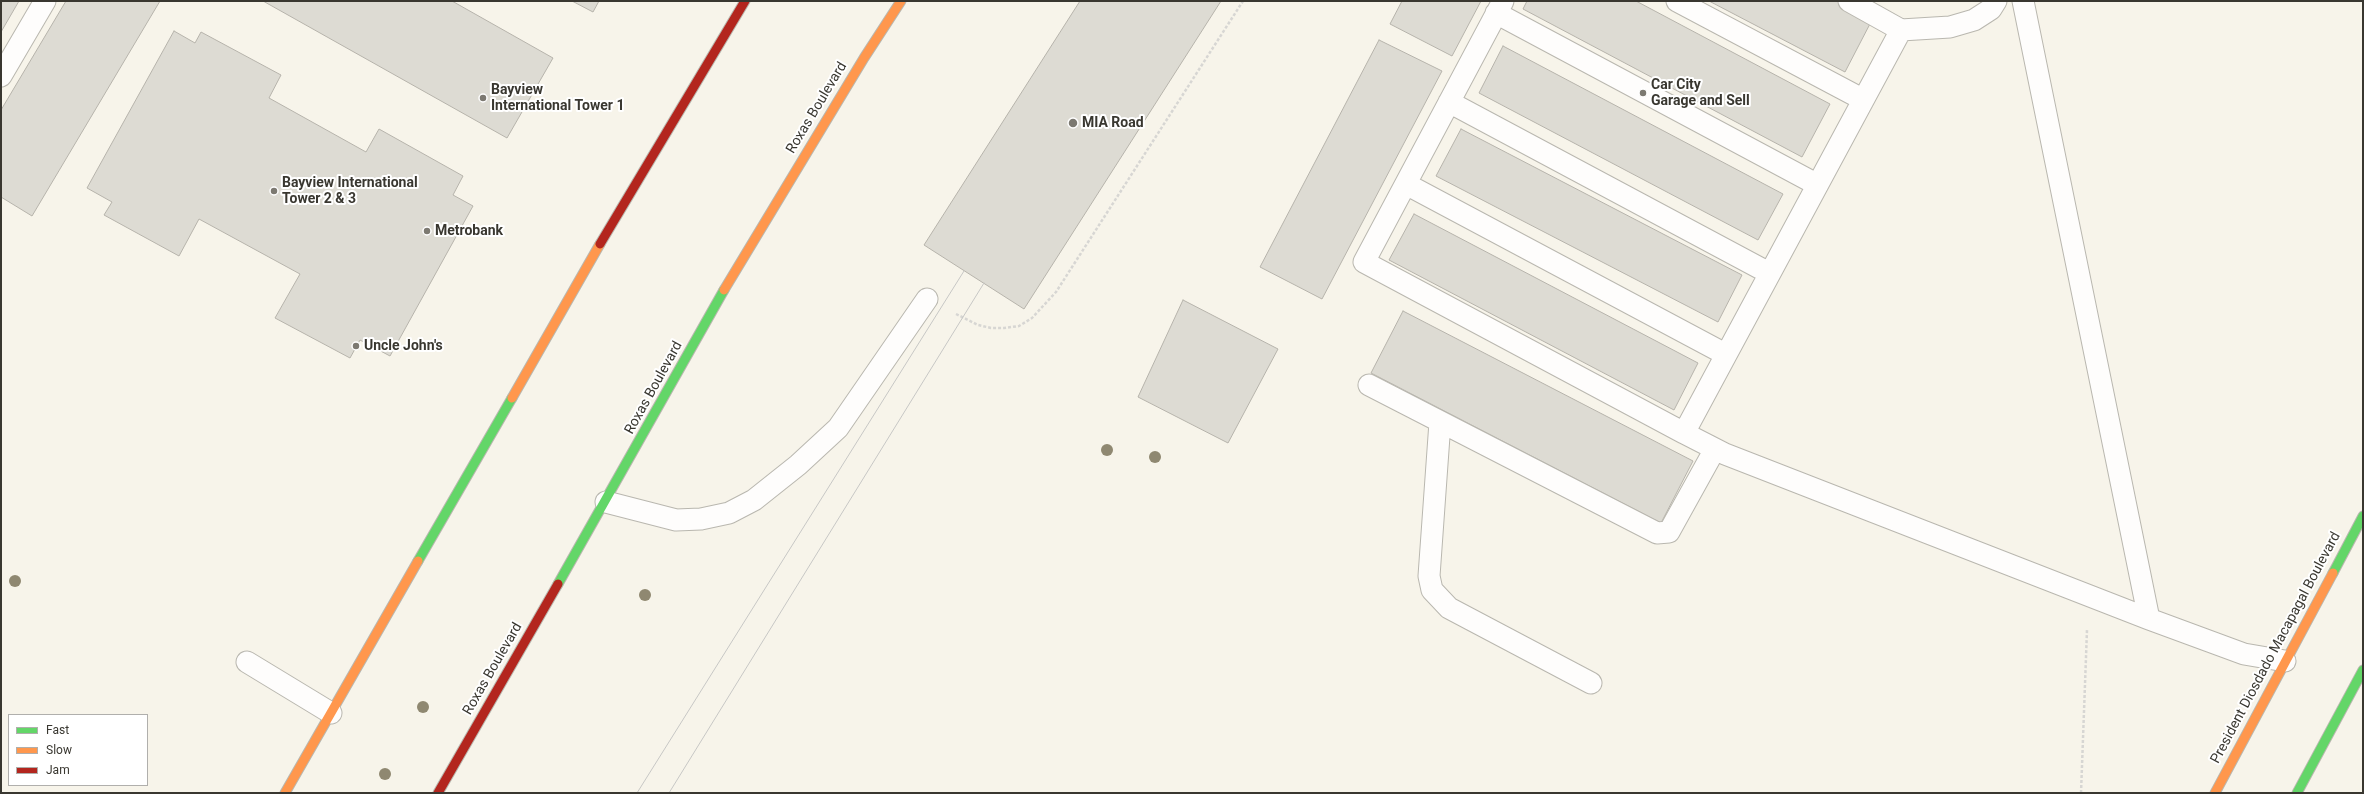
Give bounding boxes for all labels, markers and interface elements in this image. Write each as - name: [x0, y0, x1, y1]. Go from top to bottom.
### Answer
- street label: Roxas Boulevard: [783, 59, 851, 157]
- place label: Car City Garage and Sell: [1651, 77, 1750, 110]
- place label: Bayview International Tower 1: [491, 82, 624, 114]
- marker: Car City Garage and Sell: [1638, 88, 1648, 98]
- marker: Bayview International Tower 1: [478, 93, 488, 103]
- place label: MIA Road: [1082, 115, 1144, 131]
- marker: MIA Road: [1067, 117, 1079, 129]
- place label: Bayview International Tower 2 & 3: [282, 175, 418, 208]
- marker: Bayview International Tower 2 & 3: [269, 186, 279, 196]
- place label: Metrobank: [435, 223, 503, 239]
- marker: Metrobank: [422, 226, 432, 236]
- place label: Uncle John's: [364, 338, 443, 354]
- street label: Roxas Boulevard: [622, 339, 686, 437]
- marker: Uncle John's: [351, 341, 361, 351]
- street label: President Diosdado Macapagal Boulevard: [2208, 529, 2344, 767]
- street label: Roxas Boulevard: [460, 620, 526, 718]
- legend: [8, 714, 148, 786]
- text: Fast: [46, 723, 69, 737]
- text: Slow: [46, 743, 72, 757]
- text: Jam: [46, 763, 70, 777]

